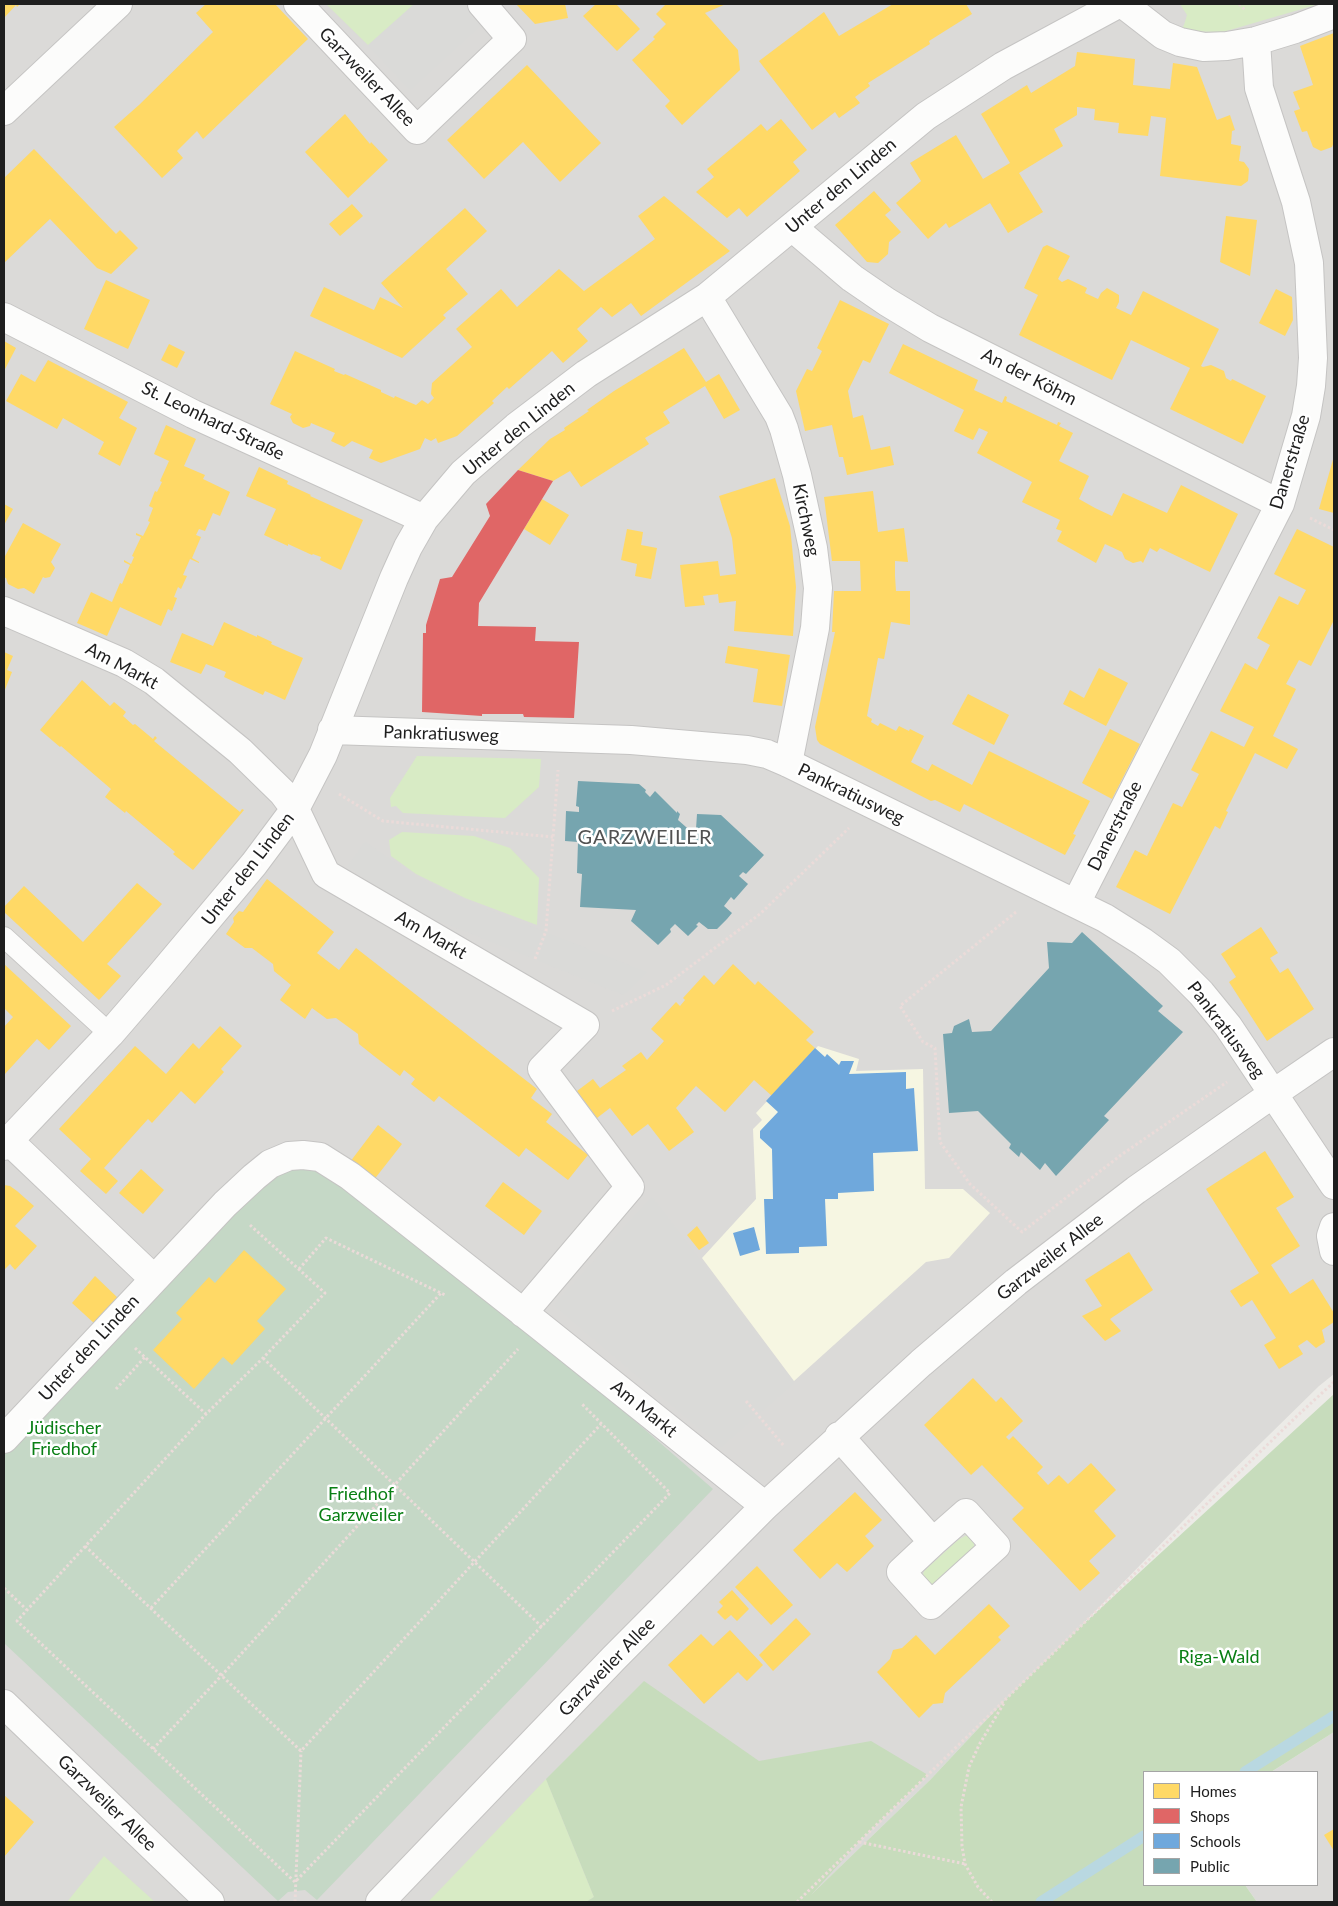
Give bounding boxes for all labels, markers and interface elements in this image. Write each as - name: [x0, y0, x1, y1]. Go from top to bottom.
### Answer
- street label: Garzweiler Allee: [314, 23, 420, 131]
- street label: Unter den Linden: [781, 134, 901, 238]
- street label: An der Köhm: [978, 344, 1080, 410]
- street label: St. Leonhard-Straße: [138, 377, 288, 465]
- street label: Unter den Linden: [459, 377, 579, 481]
- street label: Danerstraße: [1265, 412, 1315, 512]
- street label: Kirchweg: [788, 482, 824, 558]
- street label: Am Markt: [82, 638, 162, 694]
- street label: Pankratiusweg: [383, 721, 499, 747]
- street label: Pankratiusweg: [794, 759, 908, 829]
- street label: Danerstraße: [1083, 777, 1147, 875]
- street label: Unter den Linden: [197, 808, 299, 930]
- district label: GARZWEILER: [576, 826, 714, 850]
- street label: Am Markt: [391, 906, 471, 964]
- street label: Pankratiusweg: [1183, 977, 1269, 1083]
- street label: Garzweiler Allee: [992, 1209, 1108, 1305]
- street label: Unter den Linden: [34, 1290, 144, 1406]
- street label: Am Markt: [606, 1376, 682, 1442]
- park label: Jüdischer Friedhof: [27, 1417, 101, 1460]
- park label: Friedhof Garzweiler: [319, 1483, 403, 1526]
- street label: Garzweiler Allee: [554, 1613, 660, 1721]
- park label: Riga-Wald: [1178, 1646, 1260, 1668]
- street label: Garzweiler Allee: [53, 1750, 161, 1856]
- legend: [1143, 1771, 1318, 1886]
- text: Homes: [1190, 1782, 1236, 1800]
- text: Shops: [1190, 1807, 1230, 1825]
- text: Schools: [1190, 1832, 1241, 1850]
- text: Public: [1190, 1857, 1230, 1875]

